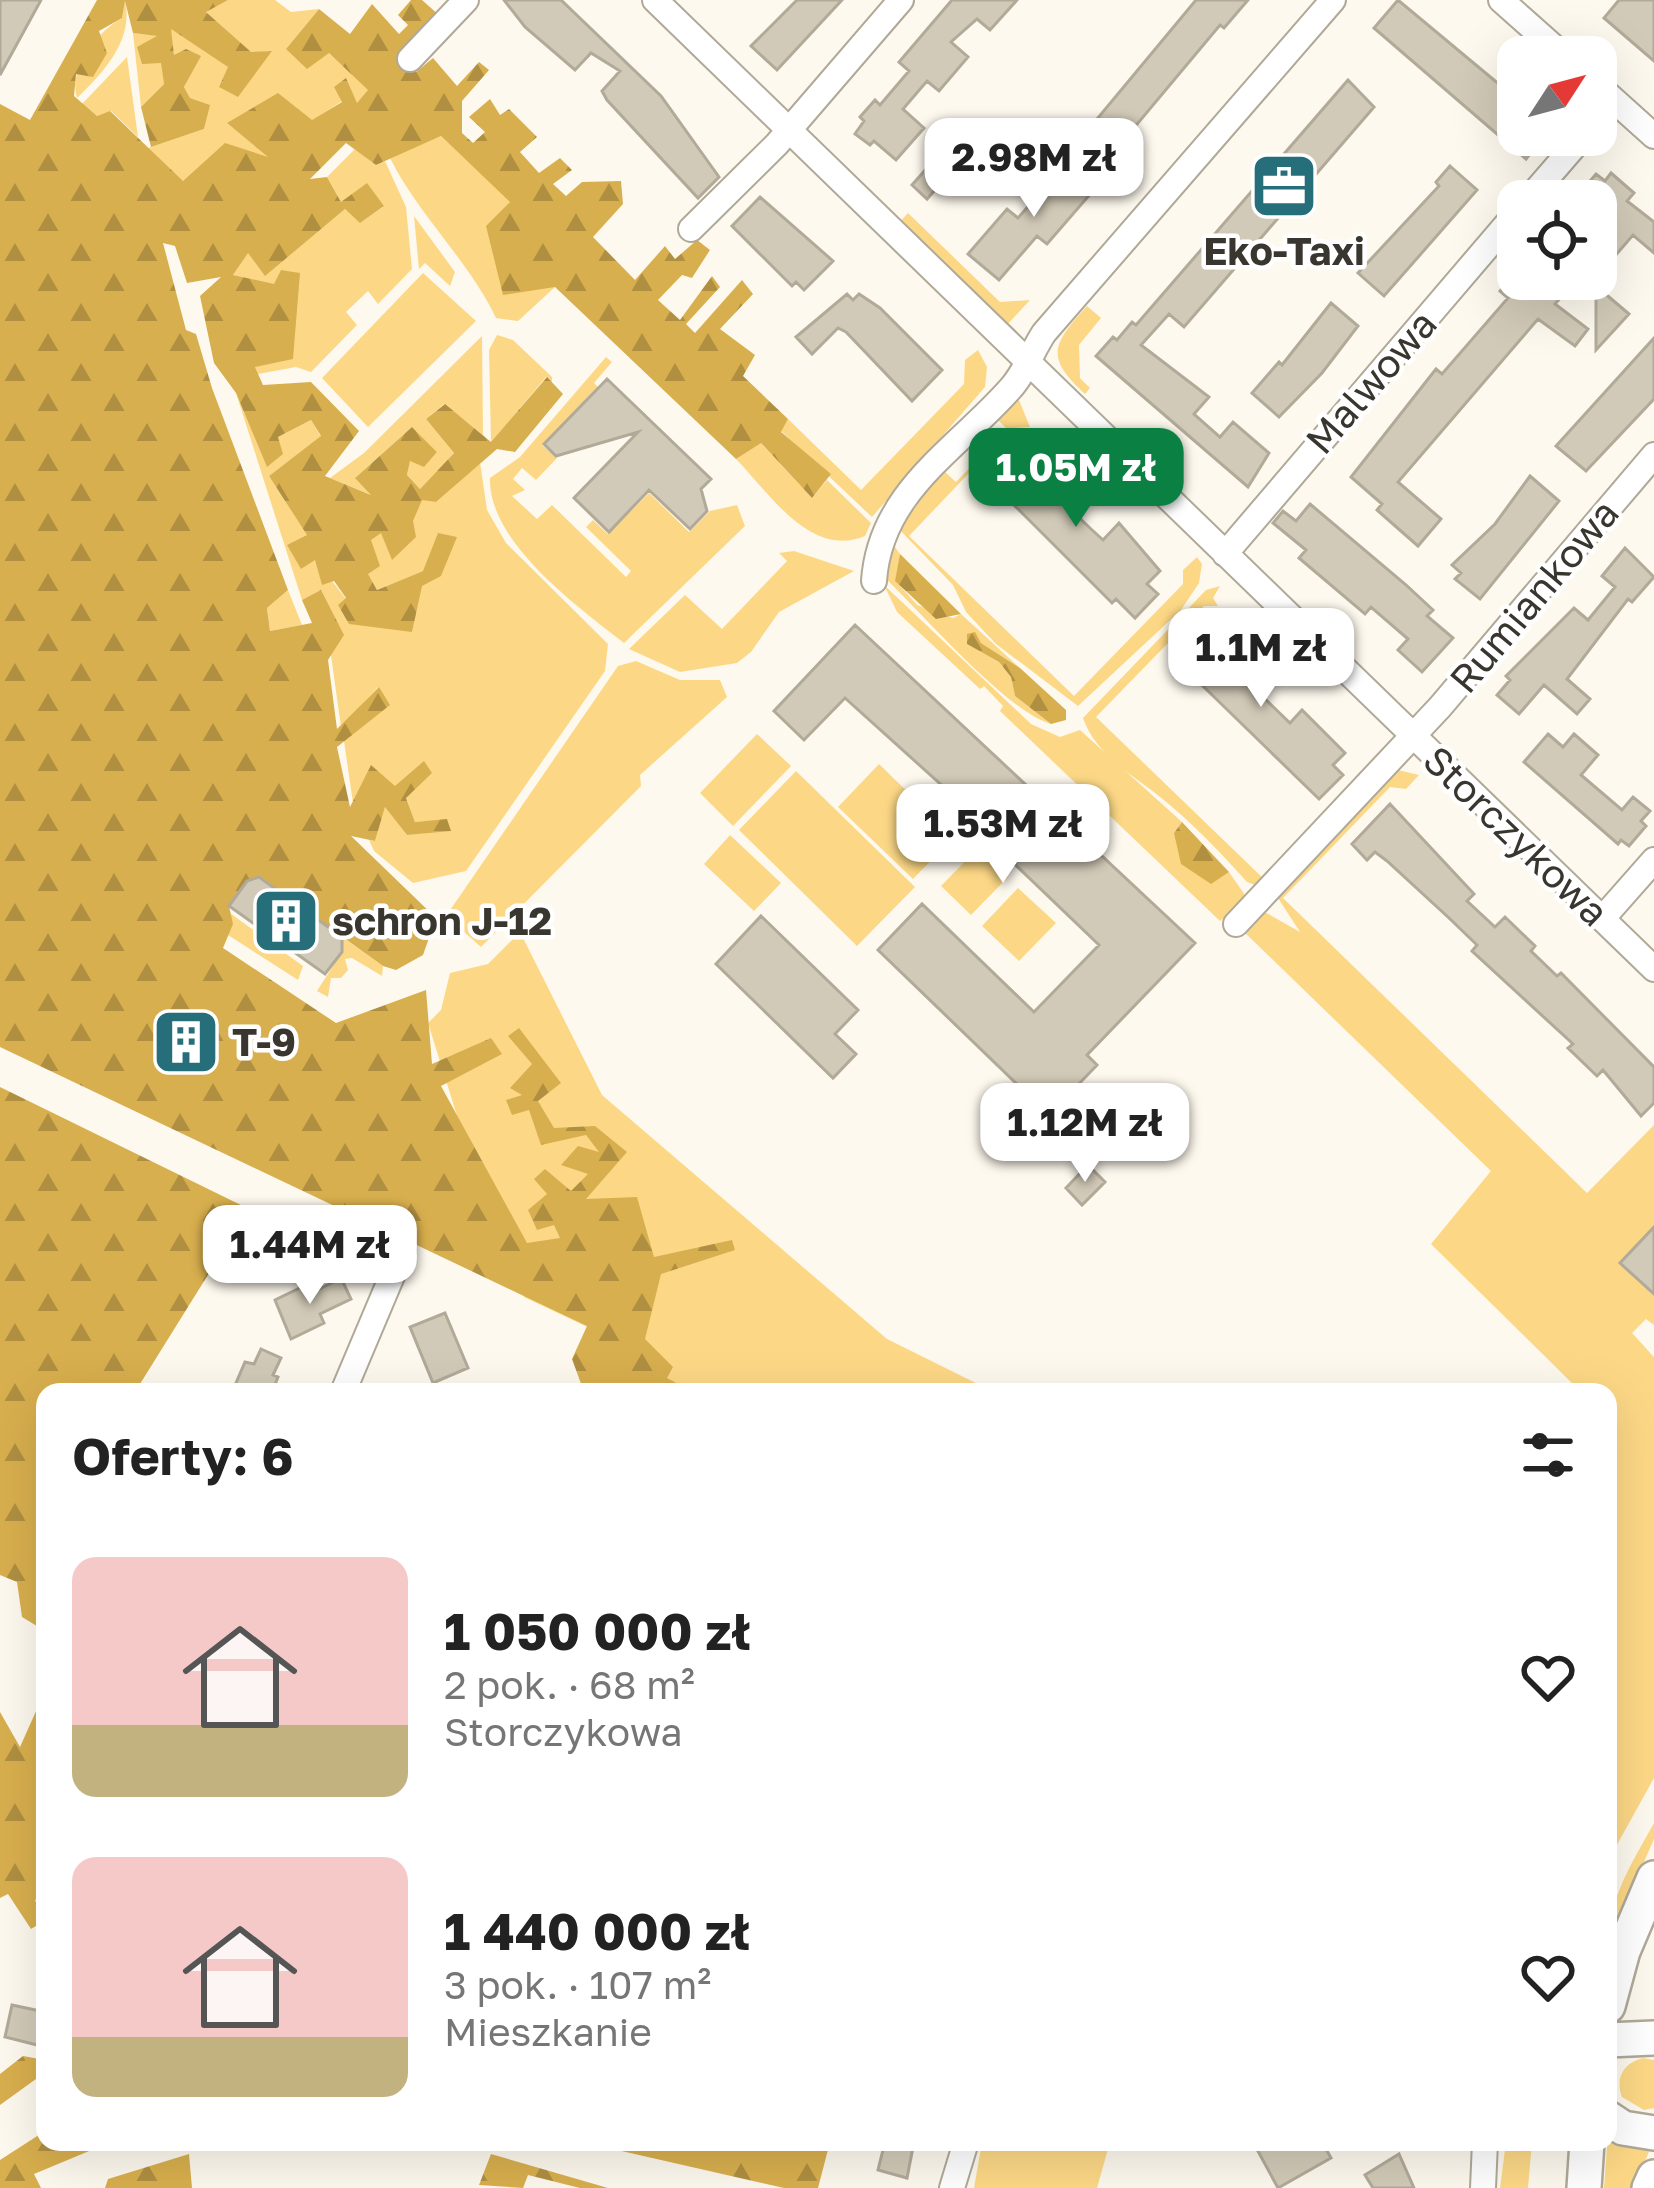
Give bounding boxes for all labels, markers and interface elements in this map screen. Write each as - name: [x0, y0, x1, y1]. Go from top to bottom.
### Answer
- north arrow: [1497, 36, 1617, 156]
- map controls: [1497, 36, 1617, 300]
- pin: 2.98M zł: [910, 118, 1158, 220]
- text: 2.98M zł: [952, 133, 1116, 180]
- office icon: Eko-Taxi: [1249, 151, 1319, 221]
- button: locate: [1497, 180, 1617, 300]
- place label: Eko-Taxi: [1203, 227, 1365, 274]
- street label: Malwowa: [1296, 300, 1446, 463]
- pin: 1.05M zł: [952, 428, 1200, 530]
- text: 1.05M zł: [996, 443, 1156, 490]
- street label: Rumiankowa: [1439, 490, 1628, 702]
- pin: 1.1M zł: [1150, 608, 1372, 710]
- text: 1.1M zł: [1195, 623, 1327, 670]
- street label: Storczykowa: [1414, 736, 1618, 935]
- pin: 1.53M zł: [879, 784, 1127, 886]
- text: 1.53M zł: [923, 799, 1083, 846]
- building icon: schron J-12: [251, 886, 321, 956]
- place label: schron J-12: [332, 897, 552, 944]
- building icon: T-9: [151, 1007, 221, 1077]
- place label: T-9: [232, 1018, 296, 1065]
- pin: 1.12M zł: [961, 1083, 1209, 1185]
- text: 1.12M zł: [1007, 1098, 1163, 1145]
- pin: 1.44M zł: [186, 1205, 434, 1307]
- text: 1.44M zł: [230, 1220, 390, 1267]
- icon: filters: [1515, 1422, 1581, 1488]
- text: Oferty: 6: [72, 1425, 294, 1486]
- text: 1 050 000 zł: [444, 1600, 751, 1661]
- icon: home: [168, 1605, 312, 1749]
- icon: heart: [1515, 1644, 1581, 1710]
- text: 2 pok. · 68 m²: [444, 1661, 695, 1708]
- text: Storczykowa: [444, 1708, 683, 1755]
- text: 1 440 000 zł: [444, 1900, 750, 1961]
- icon: home: [168, 1905, 312, 2049]
- icon: heart: [1515, 1944, 1581, 2010]
- text: 3 pok. · 107 m²: [444, 1961, 711, 2008]
- text: Mieszkanie: [444, 2008, 652, 2055]

